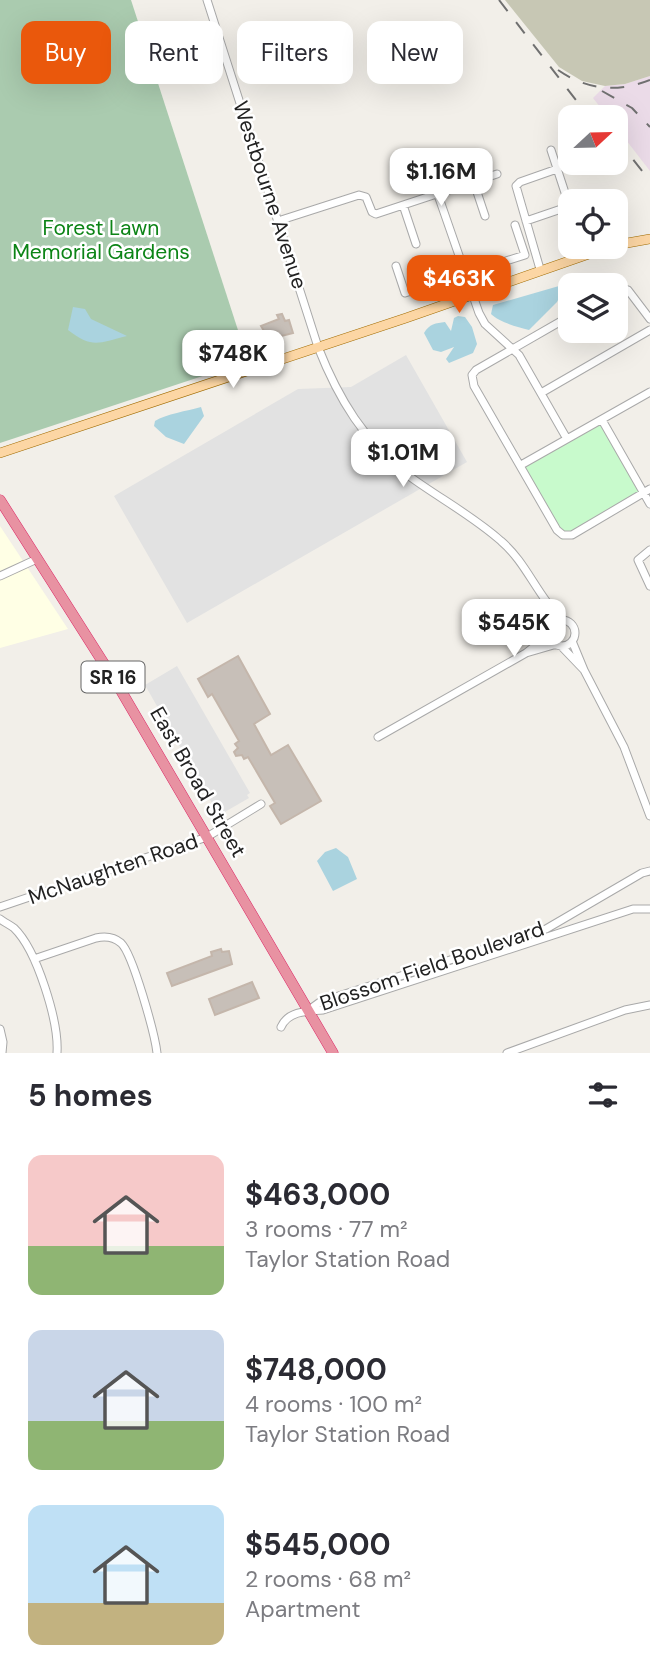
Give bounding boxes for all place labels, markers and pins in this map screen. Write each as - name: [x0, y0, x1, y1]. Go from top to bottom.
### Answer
- pin: $1.16M: [384, 148, 498, 208]
- pin: $463K: [410, 256, 508, 315]
- pin: $748K: [184, 330, 282, 390]
- pin: $1.01M: [346, 430, 460, 489]
- pin: $545K: [465, 600, 563, 659]

